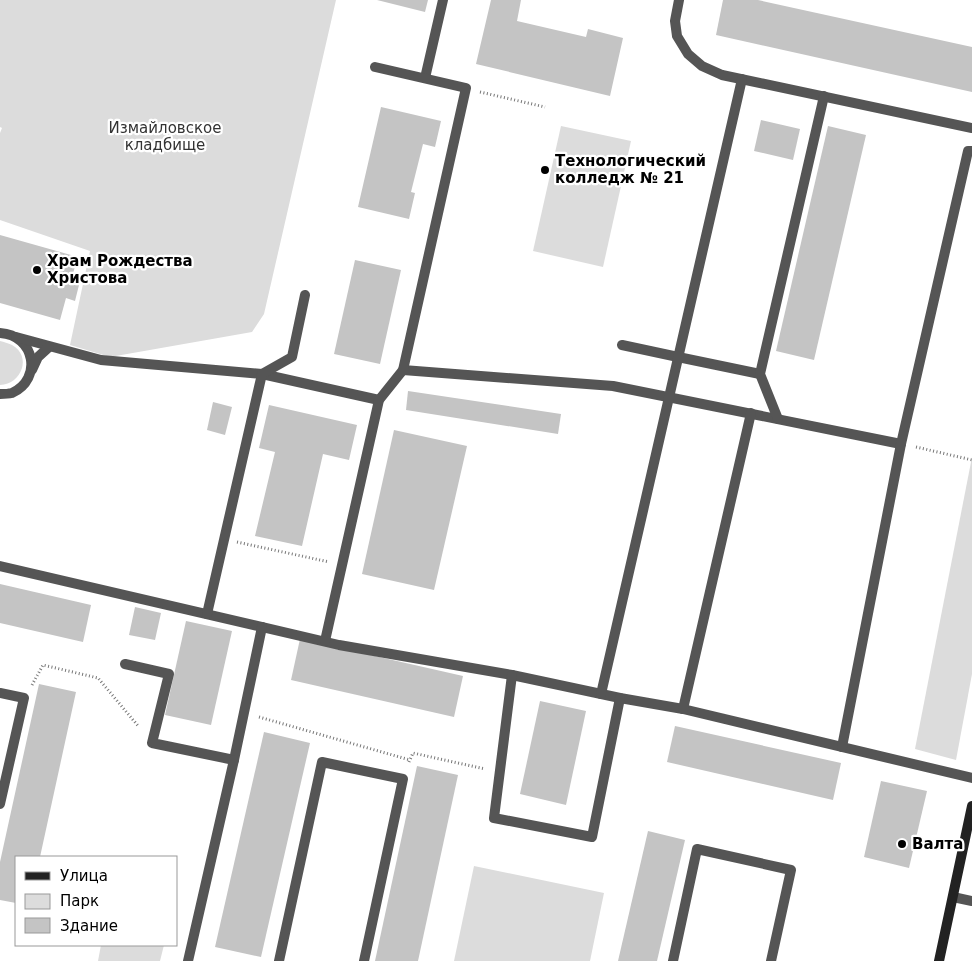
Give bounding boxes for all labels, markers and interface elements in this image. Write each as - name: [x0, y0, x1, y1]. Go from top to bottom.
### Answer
- park label: Измайловское кладбище: [109, 119, 221, 154]
- place label: Технологический колледж № 21: [555, 152, 706, 187]
- marker: Технологический колледж № 21: [539, 164, 551, 176]
- place label: Храм Рождества Христова: [47, 252, 193, 287]
- marker: Храм Рождества Христова: [31, 264, 43, 276]
- place label: Валта: [912, 835, 963, 853]
- marker: Валта: [896, 838, 908, 850]
- legend: [15, 856, 178, 946]
- text: Улица: [60, 867, 108, 885]
- text: Парк: [60, 892, 99, 910]
- text: Здание: [60, 917, 118, 935]

